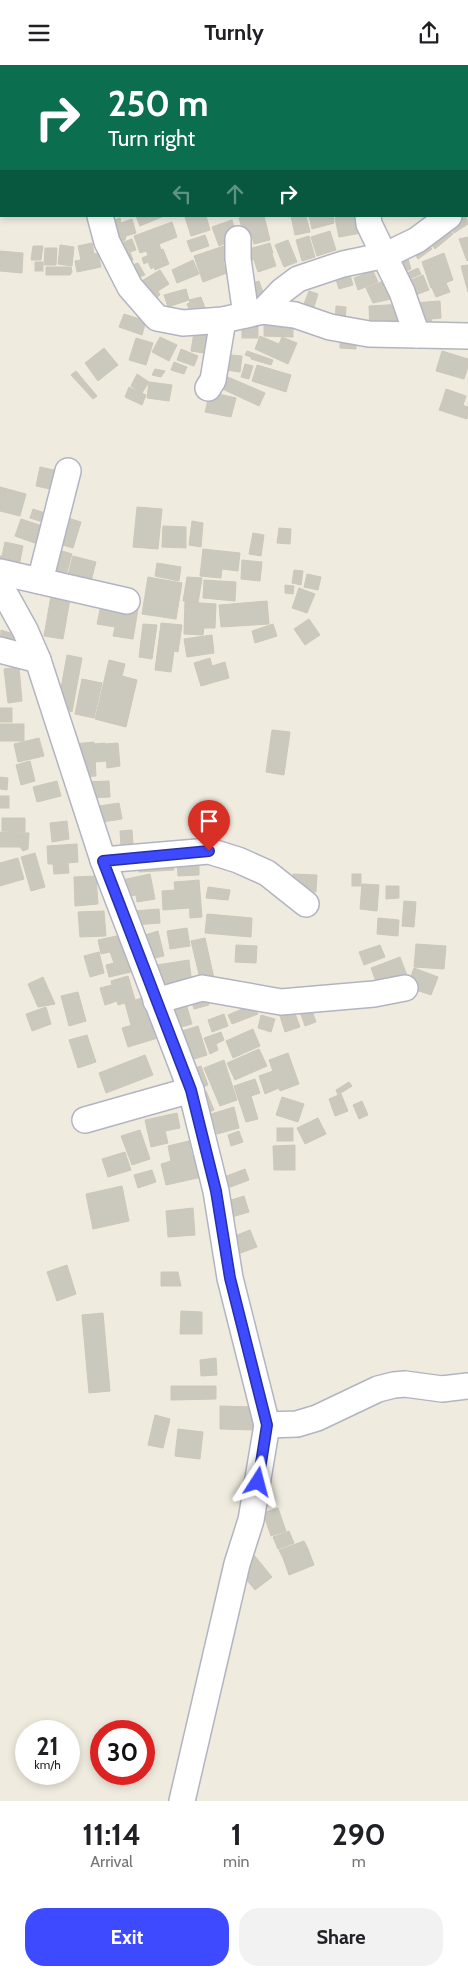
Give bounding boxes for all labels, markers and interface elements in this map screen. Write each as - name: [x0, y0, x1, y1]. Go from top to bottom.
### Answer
- icon: menu: [25, 19, 53, 47]
- text: Turnly: [204, 19, 264, 46]
- icon: share: [415, 19, 443, 47]
- text: 250 m: [108, 82, 208, 125]
- icon: right: [25, 85, 90, 150]
- text: Turn right: [108, 125, 195, 152]
- icon: left: [168, 180, 196, 208]
- icon: ahead: [221, 180, 249, 208]
- icon: right: [274, 180, 302, 208]
- pin: [188, 800, 230, 851]
- icon: arrive: [195, 807, 223, 835]
- position arrow: [231, 1455, 283, 1507]
- speed limit sign: 30: [90, 1720, 155, 1785]
- text: 21: [36, 1731, 59, 1761]
- text: km/h: [34, 1757, 61, 1772]
- text: 11:14: [82, 1816, 141, 1853]
- text: 1: [231, 1816, 242, 1853]
- text: 290: [332, 1816, 386, 1853]
- text: Arrival: [90, 1852, 133, 1871]
- text: min: [223, 1852, 249, 1871]
- text: m: [352, 1852, 366, 1871]
- button: Exit: [25, 1908, 229, 1966]
- button: Share: [239, 1908, 443, 1966]

